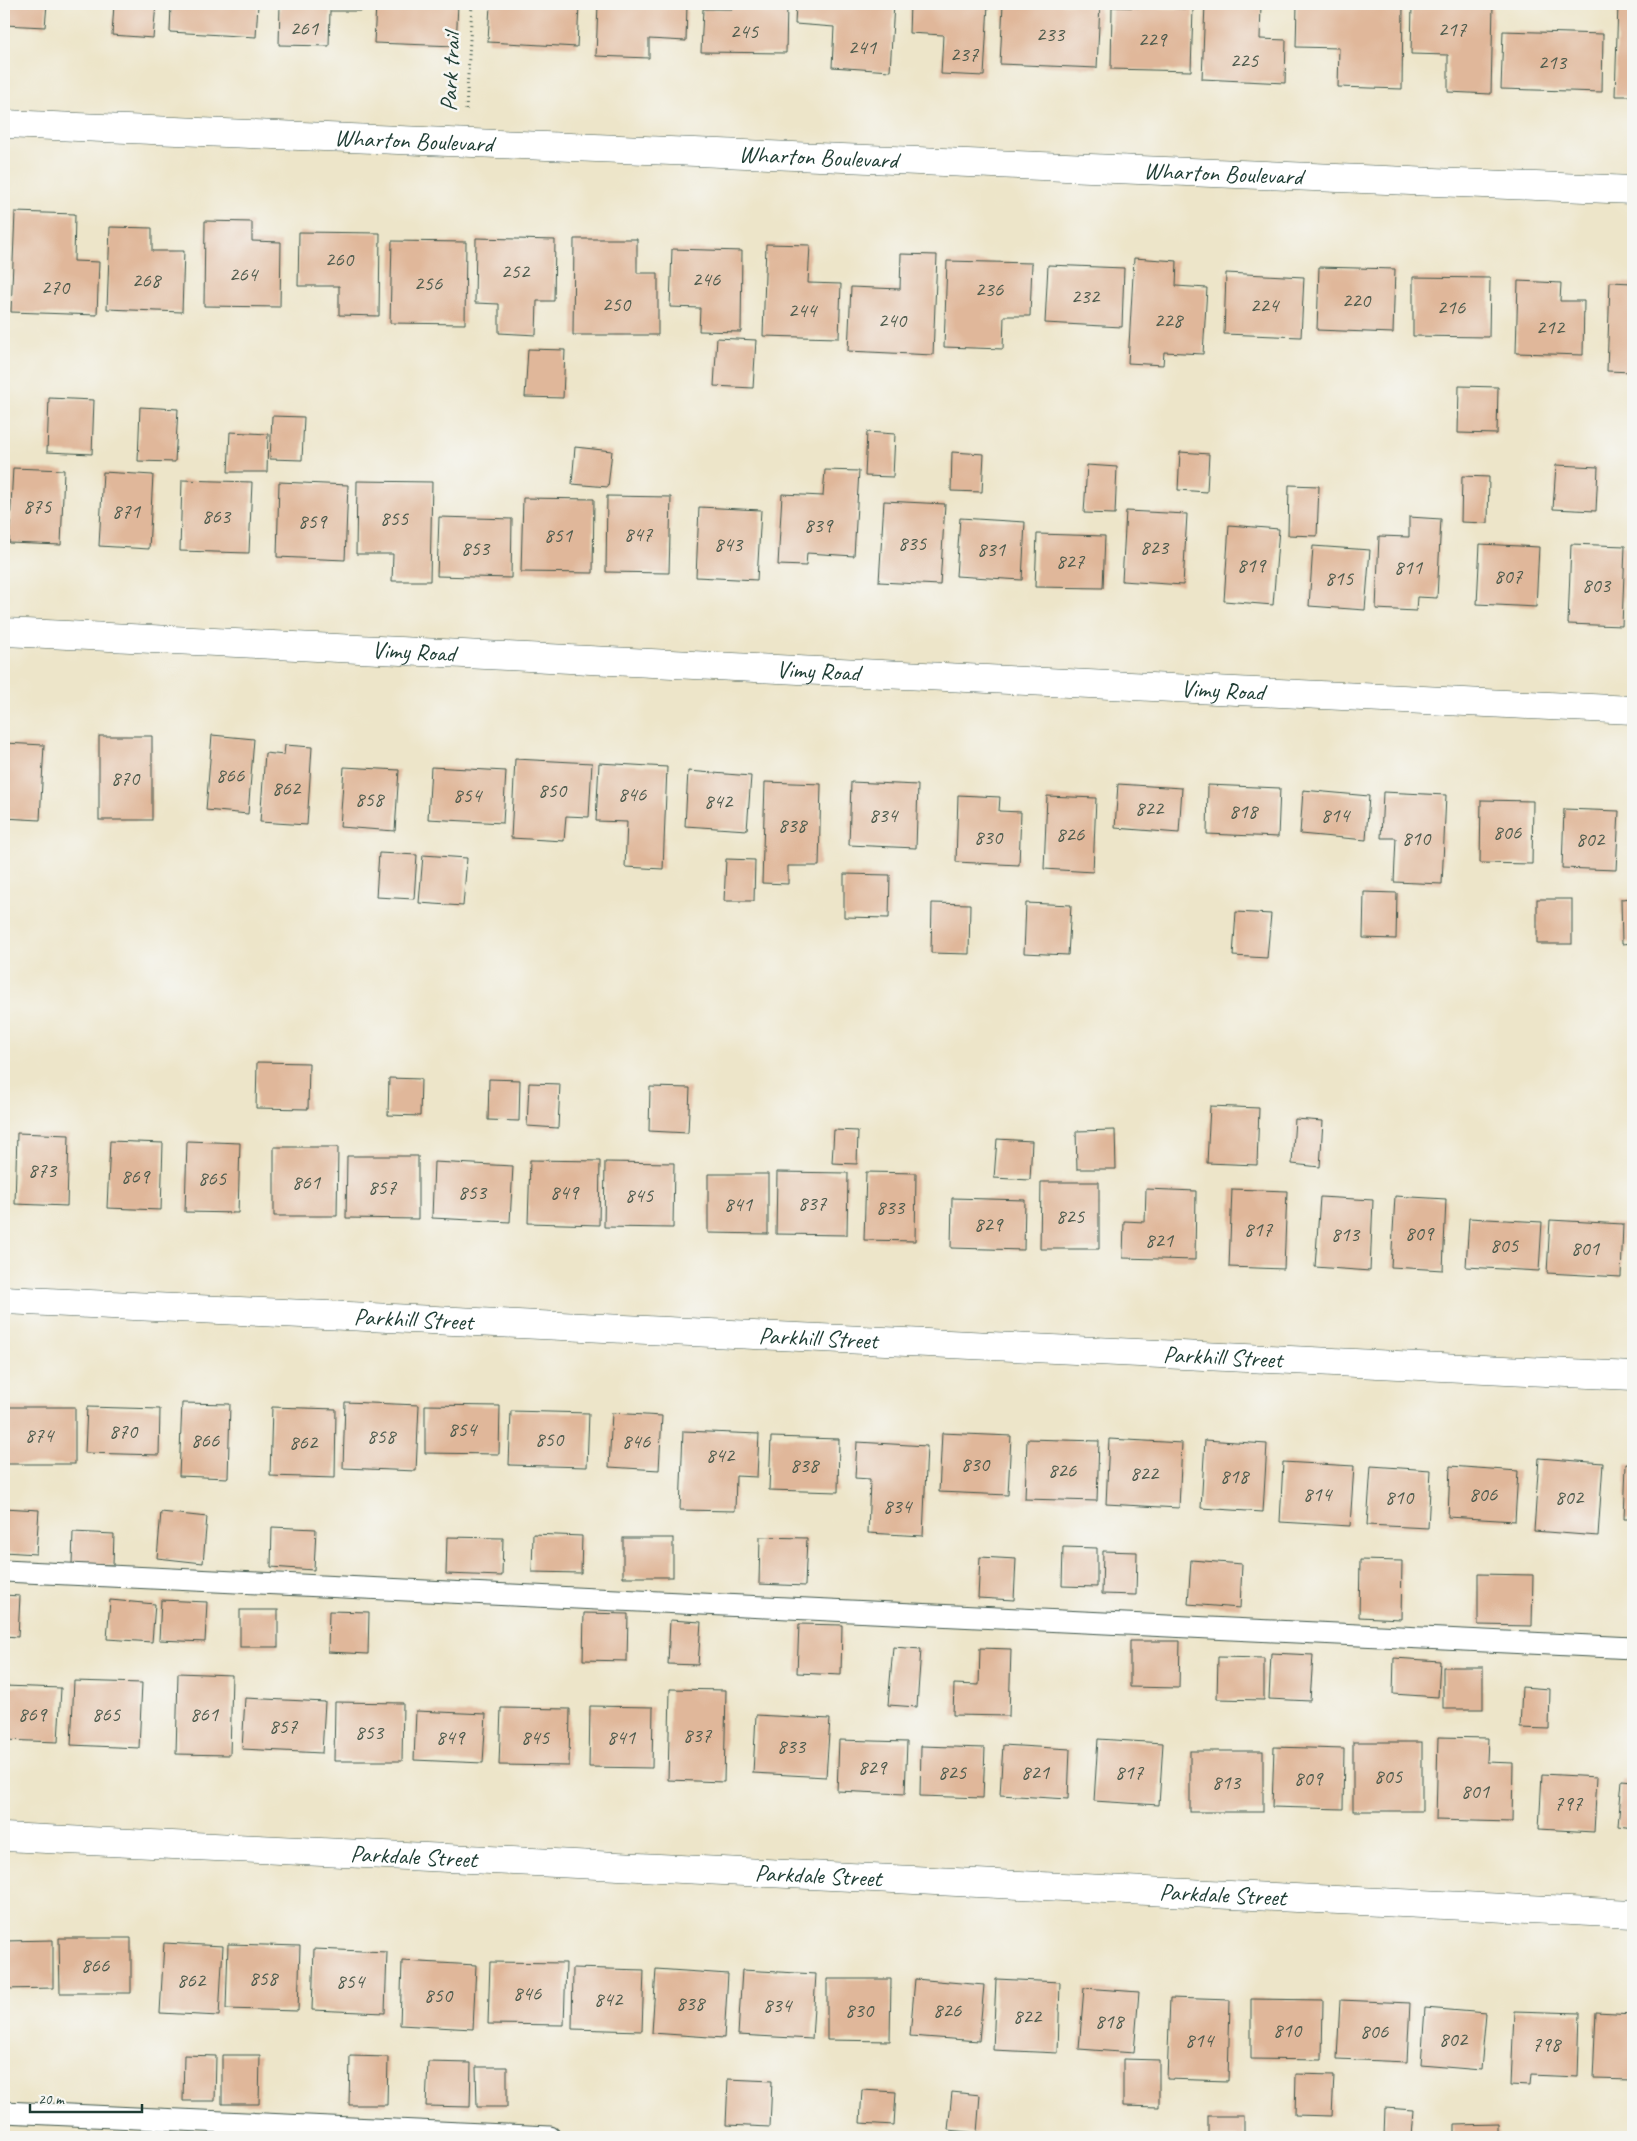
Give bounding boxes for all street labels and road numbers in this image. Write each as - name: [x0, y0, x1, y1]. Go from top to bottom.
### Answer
- street label: Park trail: [433, 28, 467, 112]
- street label: Wharton Boulevard: [334, 122, 497, 159]
- street label: Wharton Boulevard: [738, 139, 902, 175]
- street label: Wharton Boulevard: [1143, 155, 1307, 192]
- street label: Vimy Road: [371, 635, 459, 669]
- street label: Vimy Road: [776, 654, 864, 688]
- street label: Vimy Road: [1180, 673, 1269, 707]
- street label: Parkhill Street: [353, 1301, 476, 1337]
- street label: Parkhill Street: [758, 1320, 880, 1356]
- street label: Parkhill Street: [1162, 1339, 1285, 1375]
- street label: Parkdale Street: [350, 1838, 480, 1874]
- street label: Parkdale Street: [754, 1858, 884, 1894]
- street label: Parkdale Street: [1159, 1877, 1289, 1913]

